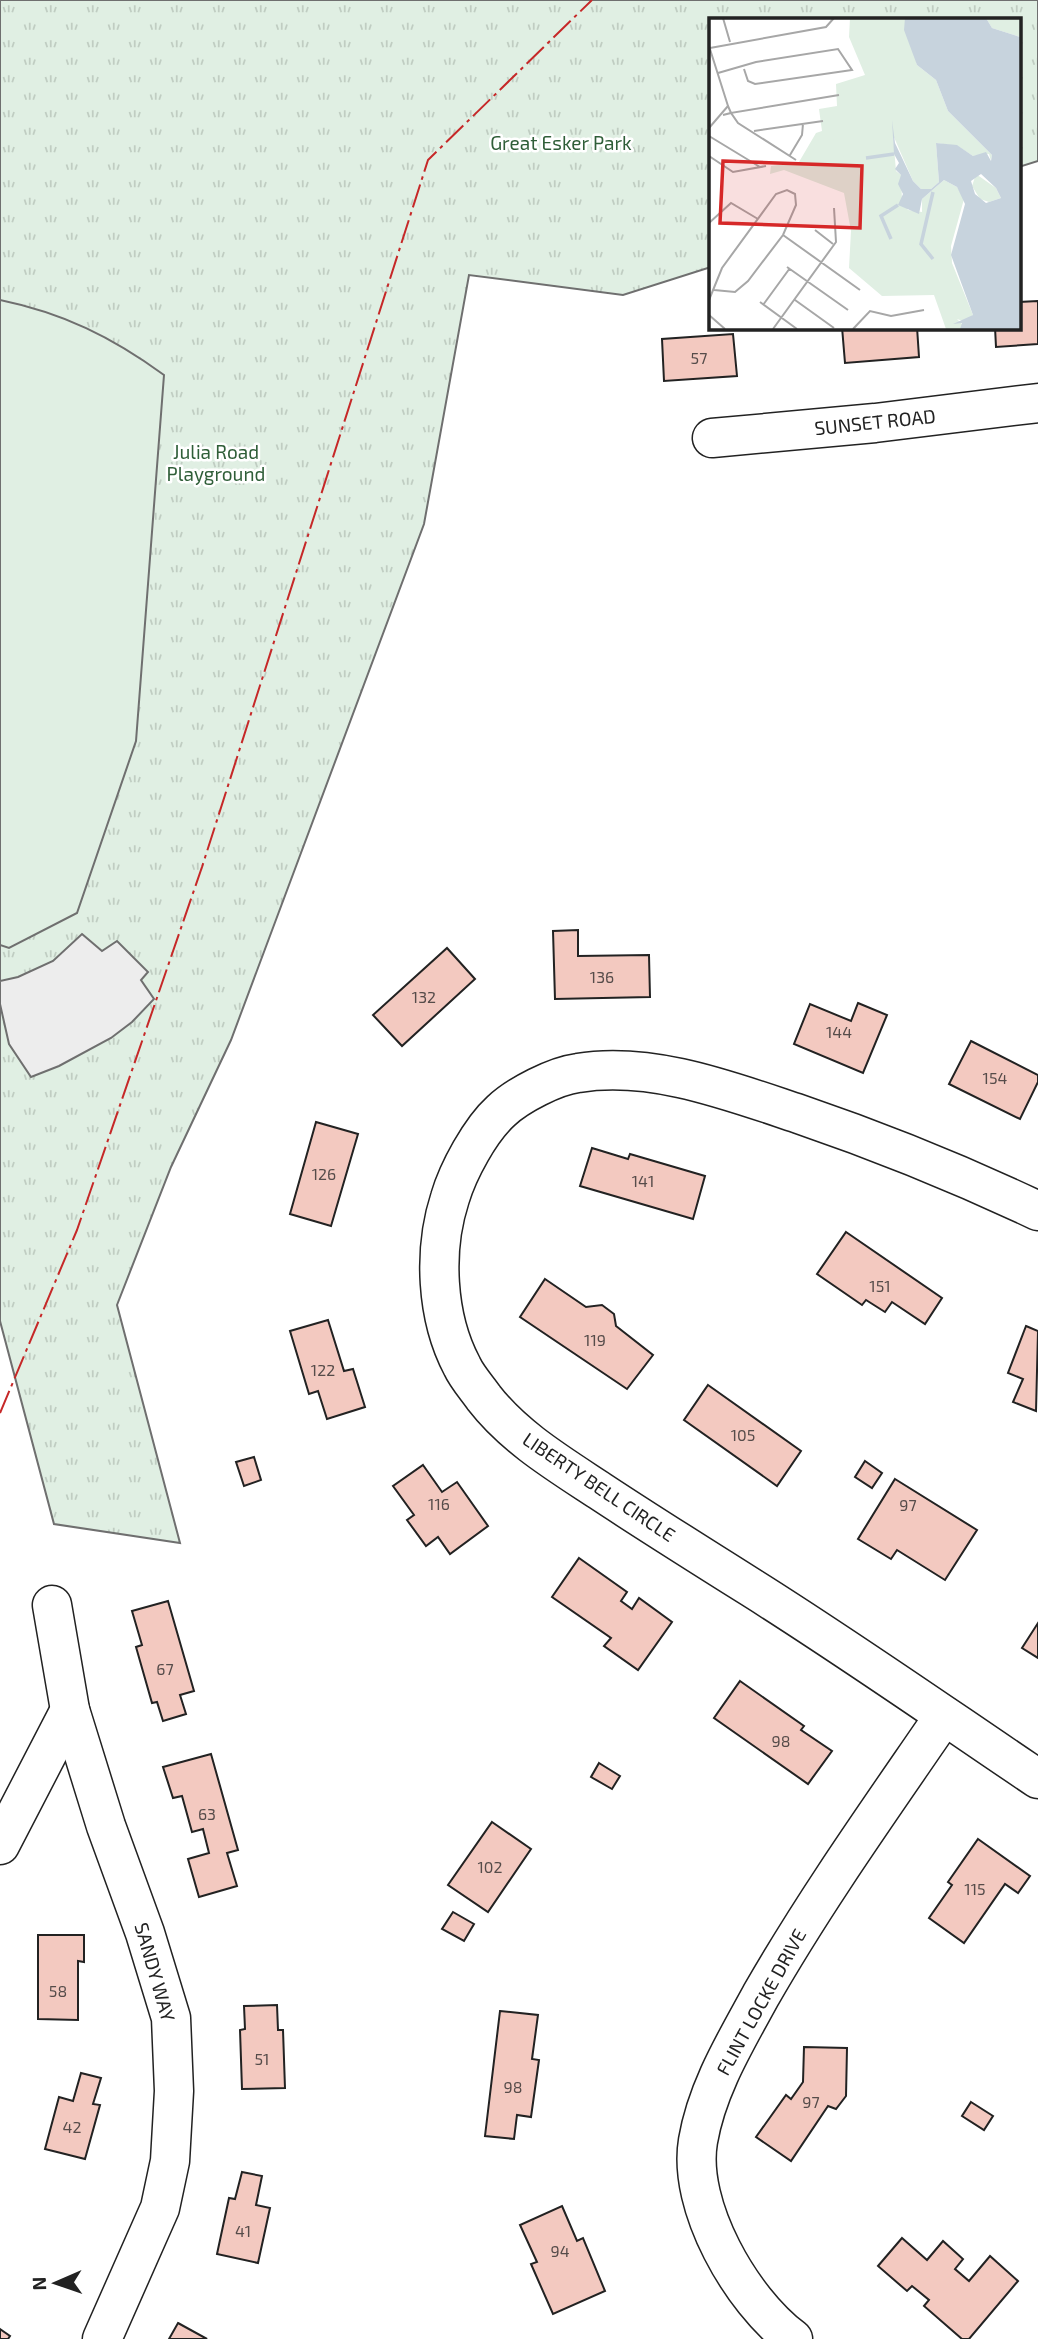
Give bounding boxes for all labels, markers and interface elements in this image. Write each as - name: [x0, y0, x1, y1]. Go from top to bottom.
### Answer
- inset map: [709, 18, 1020, 329]
- park label: Great Esker Park: [490, 131, 632, 154]
- house number: 57: [691, 348, 707, 367]
- street label: SUNSET ROAD: [813, 404, 937, 439]
- park label: Julia Road Playground: [167, 440, 265, 485]
- house number: 136: [590, 967, 614, 986]
- house number: 132: [412, 987, 436, 1006]
- house number: 144: [826, 1022, 852, 1041]
- house number: 154: [983, 1068, 1008, 1087]
- house number: 126: [312, 1164, 336, 1183]
- house number: 141: [632, 1171, 654, 1190]
- house number: 151: [869, 1276, 891, 1295]
- house number: 119: [584, 1330, 606, 1349]
- house number: 122: [311, 1360, 335, 1379]
- house number: 105: [731, 1425, 755, 1444]
- street label: LIBERTY BELL CIRCLE: [519, 1427, 680, 1546]
- house number: 116: [428, 1494, 450, 1513]
- house number: 97: [899, 1495, 917, 1514]
- house number: 67: [156, 1659, 174, 1678]
- house number: 98: [772, 1731, 790, 1750]
- house number: 63: [198, 1804, 216, 1823]
- house number: 102: [477, 1857, 503, 1876]
- house number: 115: [964, 1879, 986, 1898]
- street label: SANDY WAY: [130, 1920, 181, 2024]
- street label: FLINT LOCKE DRIVE: [711, 1925, 810, 2079]
- house number: 58: [49, 1981, 67, 2000]
- house number: 51: [255, 2049, 269, 2068]
- house number: 98: [504, 2077, 522, 2096]
- house number: 97: [802, 2092, 820, 2111]
- house number: 42: [63, 2117, 81, 2136]
- house number: 41: [235, 2221, 251, 2240]
- house number: 94: [551, 2241, 570, 2260]
- north arrow: [21, 2248, 91, 2318]
- text: N: [27, 2276, 50, 2291]

